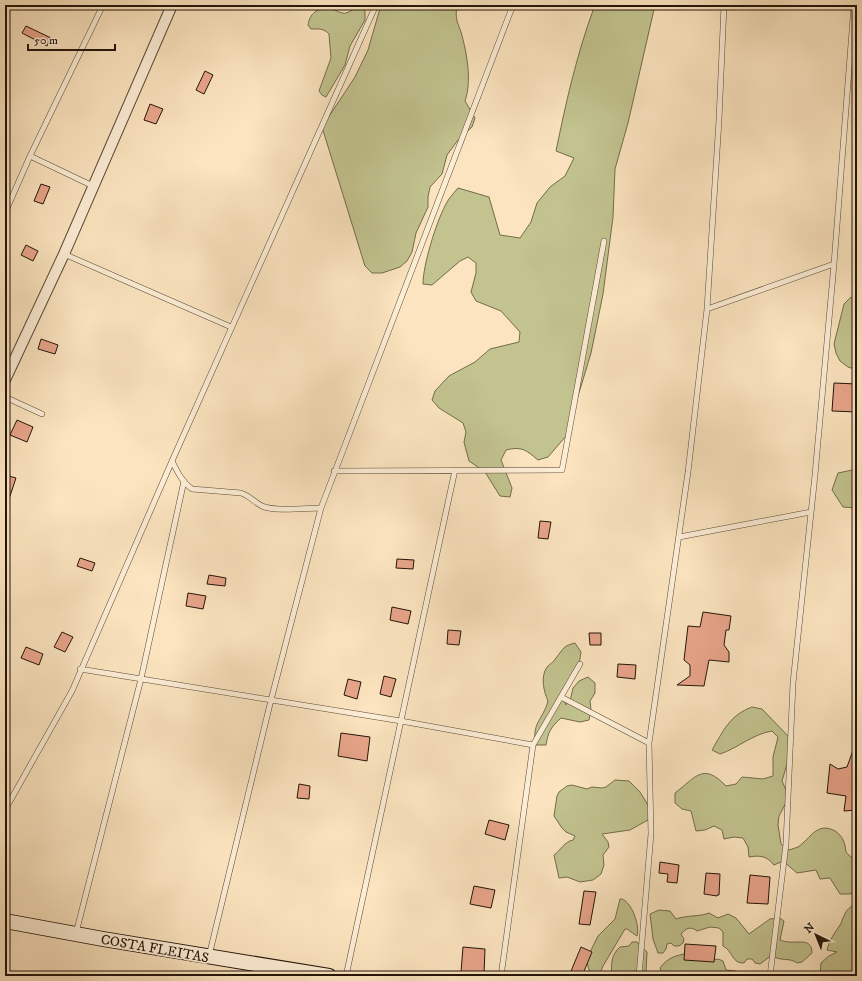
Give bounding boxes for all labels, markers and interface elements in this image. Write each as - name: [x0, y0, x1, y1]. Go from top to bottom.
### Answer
- scale bar: [28, 26, 115, 52]
- text: 50 m: [34, 33, 58, 48]
- north arrow: [796, 915, 836, 955]
- text: N: [802, 920, 818, 937]
- street label: COSTA FLEITAS: [99, 931, 210, 967]

